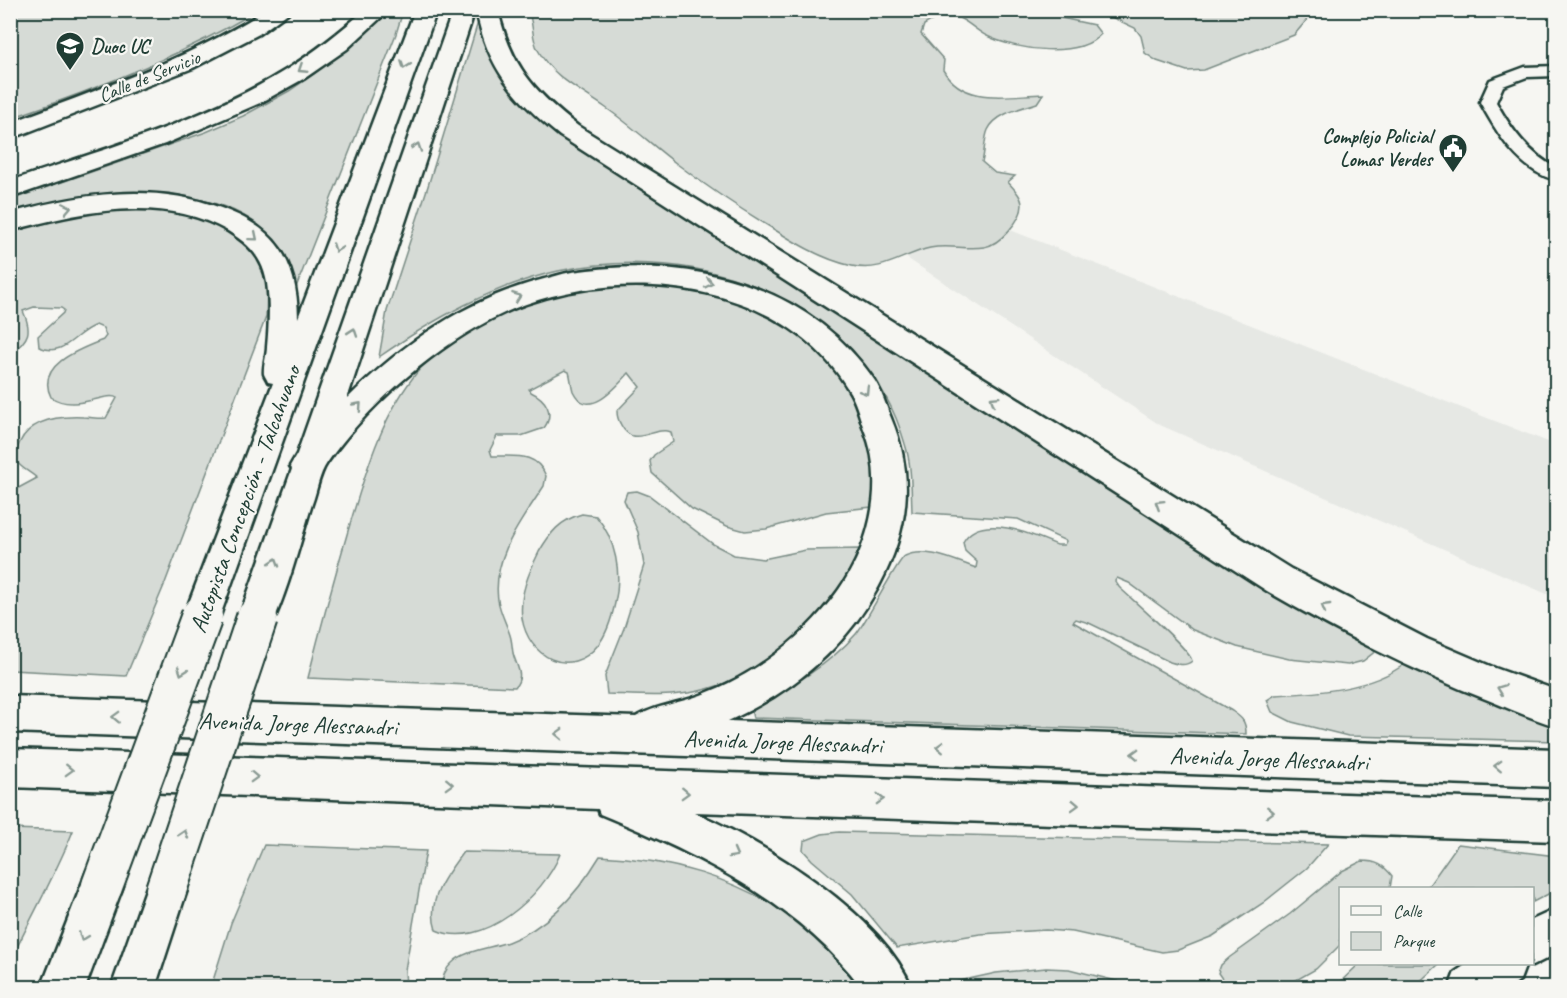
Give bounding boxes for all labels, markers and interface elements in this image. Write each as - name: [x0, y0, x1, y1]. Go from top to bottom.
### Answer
- school or university icon: Duoc UC: [54, 30, 86, 72]
- place label: Duoc UC: [91, 34, 152, 59]
- street label: Calle de Servicio: [95, 44, 204, 108]
- one-way arrow: [400, 59, 413, 70]
- one-way arrow: [298, 62, 309, 73]
- place label: Complejo Policial Lomas Verdes: [1322, 124, 1436, 172]
- public building icon: Complejo Policial Lomas Verdes: [1437, 132, 1469, 174]
- one-way arrow: [409, 142, 422, 153]
- one-way arrow: [62, 202, 72, 215]
- one-way arrow: [247, 229, 258, 240]
- one-way arrow: [332, 242, 345, 253]
- one-way arrow: [703, 276, 713, 289]
- one-way arrow: [511, 291, 522, 304]
- one-way arrow: [346, 327, 358, 338]
- street label: Autopista Concepción - Talcahuano: [183, 359, 308, 637]
- one-way arrow: [857, 384, 868, 395]
- one-way arrow: [990, 396, 1001, 407]
- one-way arrow: [351, 402, 362, 413]
- one-way arrow: [1155, 500, 1165, 512]
- one-way arrow: [268, 557, 280, 568]
- one-way arrow: [1321, 603, 1331, 614]
- one-way arrow: [177, 665, 189, 676]
- one-way arrow: [1497, 684, 1508, 696]
- street label: Avenida Jorge Alessandri: [198, 706, 400, 743]
- one-way arrow: [111, 711, 120, 723]
- street label: Avenida Jorge Alessandri: [683, 724, 885, 761]
- one-way arrow: [554, 728, 563, 741]
- one-way arrow: [936, 741, 945, 754]
- street label: Avenida Jorge Alessandri: [1169, 741, 1371, 778]
- one-way arrow: [1131, 748, 1140, 760]
- one-way arrow: [1494, 760, 1503, 773]
- one-way arrow: [64, 764, 73, 776]
- one-way arrow: [250, 771, 259, 783]
- one-way arrow: [445, 778, 454, 791]
- one-way arrow: [680, 786, 689, 799]
- one-way arrow: [875, 793, 884, 805]
- one-way arrow: [1070, 799, 1079, 812]
- one-way arrow: [1265, 805, 1274, 818]
- one-way arrow: [177, 829, 189, 840]
- one-way arrow: [728, 847, 738, 858]
- legend: [1339, 887, 1534, 965]
- text: Calle: [1393, 900, 1422, 922]
- text: Parque: [1393, 930, 1435, 952]
- one-way arrow: [78, 931, 90, 942]

